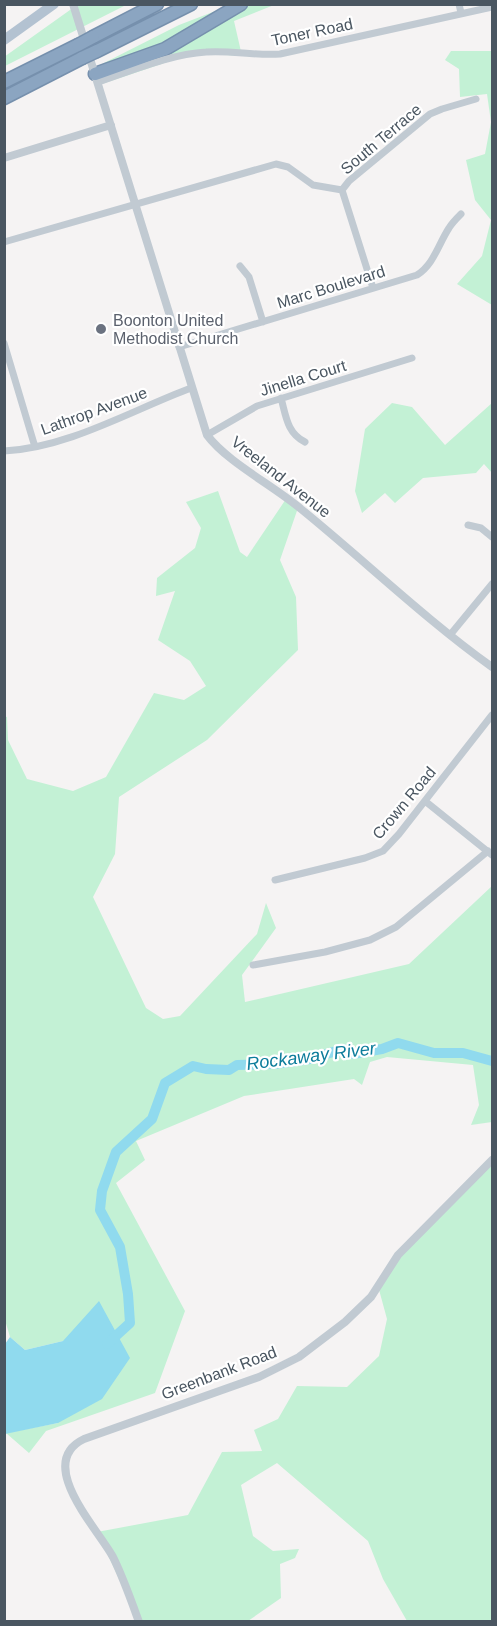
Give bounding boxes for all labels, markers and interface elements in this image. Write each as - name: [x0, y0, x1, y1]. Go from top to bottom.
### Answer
- street label: Toner Road: [270, 15, 354, 49]
- street label: South Terrace: [337, 101, 425, 177]
- street label: Marc Boulevard: [275, 262, 387, 312]
- place label: Boonton United Methodist Church: [113, 312, 238, 347]
- marker: Boonton United Methodist Church: [94, 322, 108, 336]
- street label: Jinella Court: [258, 357, 349, 399]
- street label: Lathrop Avenue: [39, 384, 150, 438]
- street label: Vreeland Avenue: [228, 433, 334, 521]
- street label: Crown Road: [369, 763, 439, 843]
- water label: Rockaway River: [245, 1038, 378, 1074]
- street label: Greenbank Road: [159, 1343, 279, 1403]

